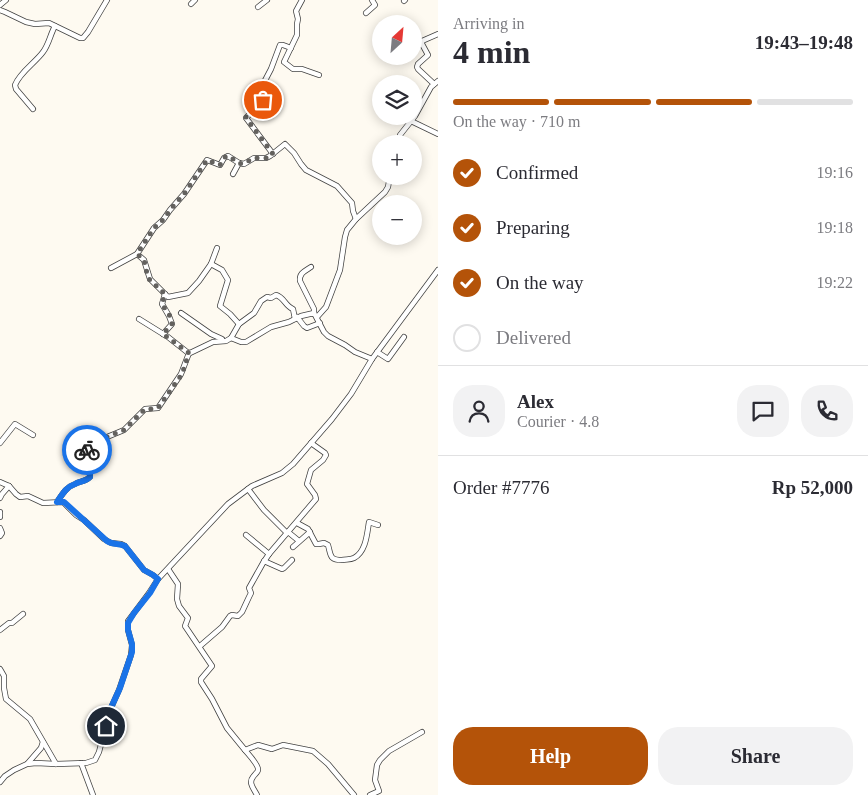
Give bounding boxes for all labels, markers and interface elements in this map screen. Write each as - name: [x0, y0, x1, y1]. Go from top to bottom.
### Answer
- north arrow: [372, 15, 422, 65]
- map controls: [372, 15, 422, 245]
- text: Arriving in: [453, 15, 525, 32]
- text: 19:43–19:48: [755, 32, 853, 53]
- text: 4 min: [453, 34, 530, 70]
- button: layers: [372, 75, 422, 125]
- pin: [242, 79, 284, 121]
- icon: bag: [249, 86, 277, 114]
- text: On the way · 710 m: [453, 113, 581, 130]
- button: +: [372, 135, 422, 185]
- icon: check: [453, 159, 481, 187]
- text: Confirmed: [496, 162, 578, 183]
- text: 19:16: [817, 164, 853, 181]
- button: −: [372, 195, 422, 245]
- icon: check: [453, 214, 481, 242]
- text: Preparing: [496, 217, 570, 238]
- text: 19:18: [817, 219, 853, 236]
- icon: check: [453, 269, 481, 297]
- text: On the way: [496, 272, 584, 293]
- text: 19:22: [817, 274, 853, 291]
- text: Delivered: [496, 327, 571, 348]
- button: person: [453, 385, 505, 437]
- button: chat: [737, 385, 789, 437]
- button: phone: [801, 385, 853, 437]
- text: Alex: [517, 391, 554, 412]
- text: Courier · 4.8: [517, 413, 599, 430]
- courier: [62, 425, 112, 475]
- icon: bike: [73, 436, 101, 464]
- text: Order #7776: [453, 477, 550, 498]
- text: Rp 52,000: [772, 477, 853, 498]
- pin: [85, 705, 127, 747]
- icon: home: [92, 712, 120, 740]
- button: Help: [453, 727, 648, 785]
- button: Share: [658, 727, 853, 785]

